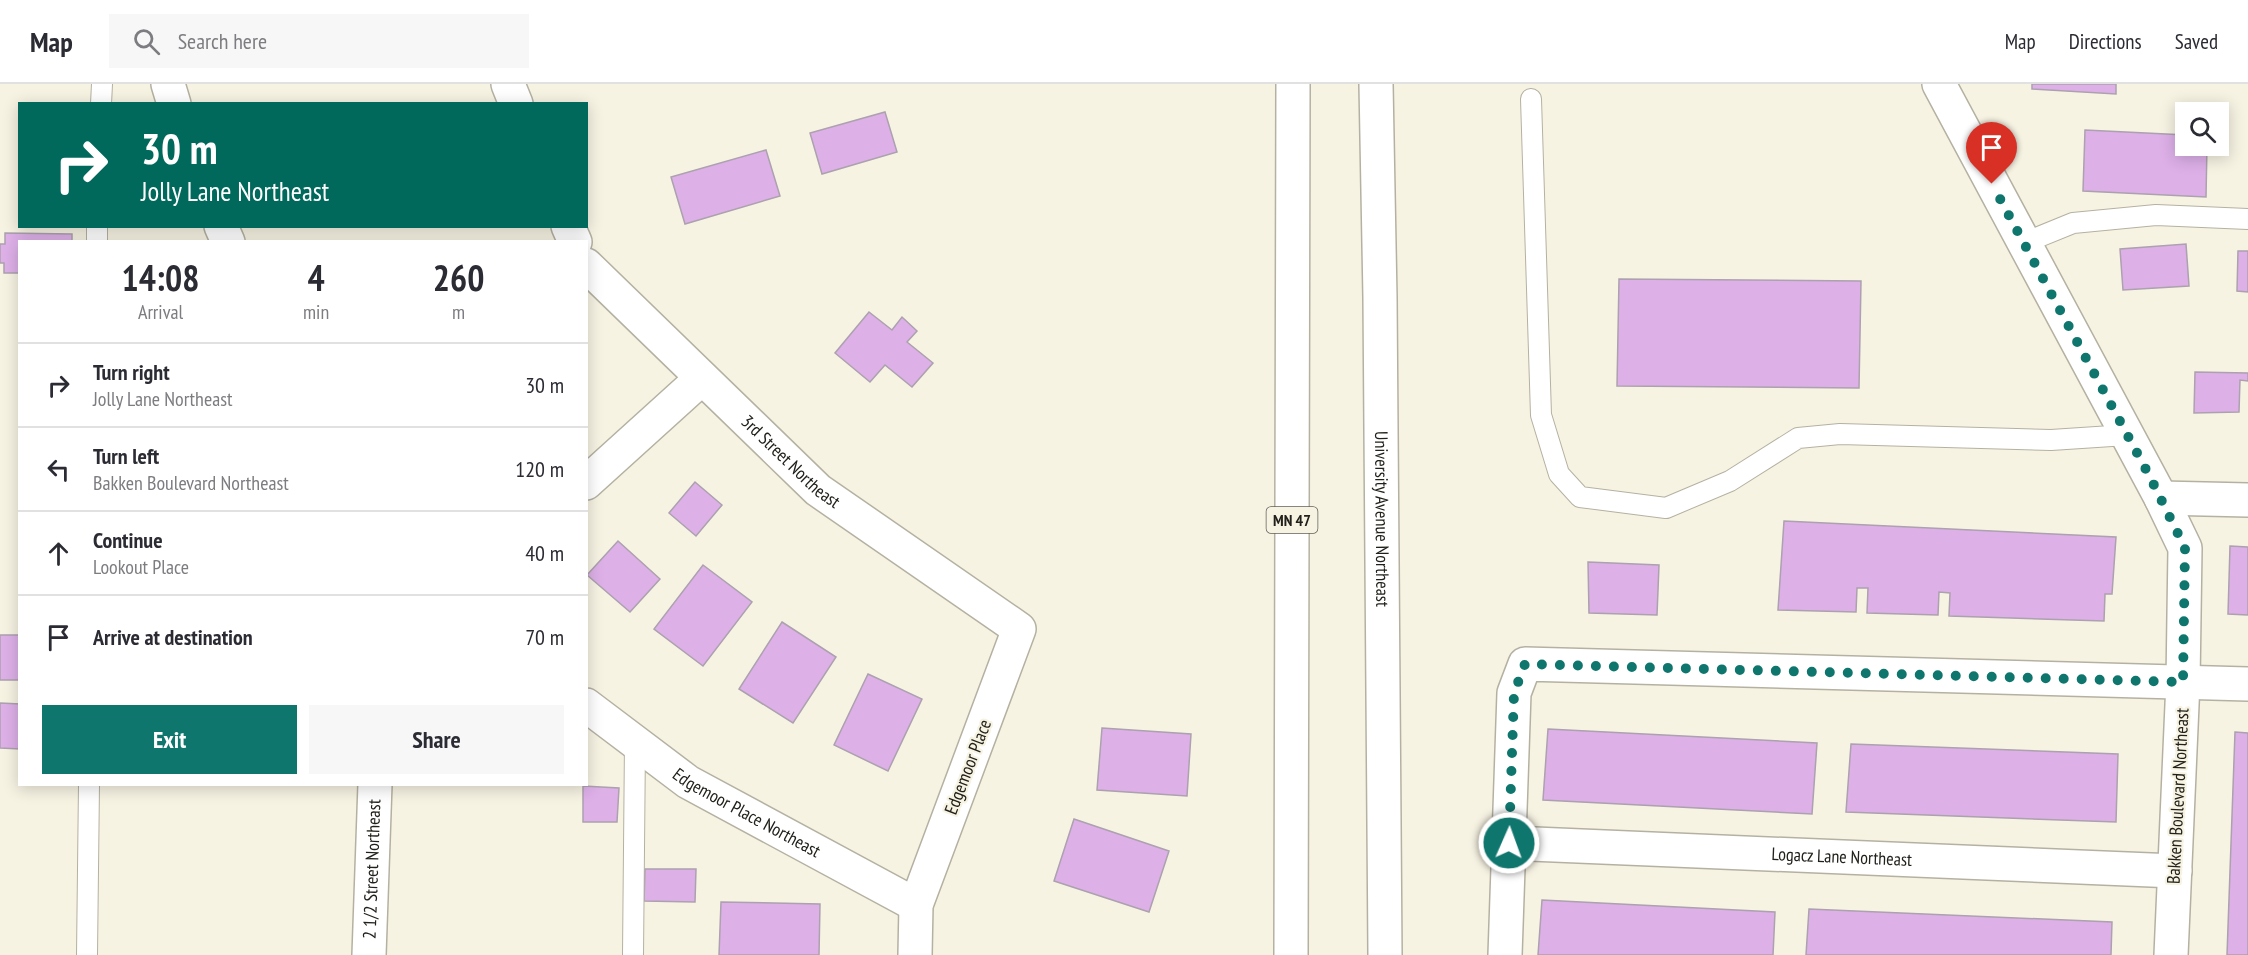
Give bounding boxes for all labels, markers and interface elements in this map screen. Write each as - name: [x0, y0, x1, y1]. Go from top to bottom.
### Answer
- search box: [109, 14, 529, 68]
- text: Map: [30, 23, 73, 60]
- icon: search: [130, 25, 163, 58]
- text: Search here: [178, 27, 267, 55]
- text: Map: [2005, 28, 2036, 55]
- text: Directions: [2069, 28, 2142, 55]
- text: Saved: [2175, 28, 2218, 55]
- map controls: [2175, 102, 2229, 156]
- button: search: [2175, 102, 2229, 156]
- text: 30 m: [141, 121, 218, 176]
- pin: [1966, 122, 2017, 184]
- icon: right: [42, 126, 120, 204]
- icon: arrive: [1975, 131, 2008, 164]
- text: Jolly Lane Northeast: [141, 174, 329, 208]
- text: 14:08: [122, 254, 199, 301]
- text: 4: [307, 254, 325, 301]
- text: 260: [433, 254, 484, 301]
- text: Arrival: [138, 299, 183, 325]
- text: min: [303, 299, 329, 325]
- text: m: [452, 299, 465, 325]
- text: Turn right: [93, 358, 170, 386]
- icon: right: [42, 369, 75, 402]
- text: 30 m: [525, 371, 564, 399]
- text: Jolly Lane Northeast: [93, 386, 232, 412]
- street label: 3rd Street Northeast: [737, 410, 845, 513]
- street label: University Avenue Northeast: [1370, 431, 1394, 607]
- text: Turn left: [93, 442, 159, 470]
- icon: left: [42, 453, 75, 486]
- text: 120 m: [515, 455, 564, 483]
- text: Bakken Boulevard Northeast: [93, 470, 289, 496]
- road number: MN 47: [1266, 507, 1318, 533]
- text: Continue: [93, 526, 163, 554]
- icon: ahead: [42, 537, 75, 570]
- text: 40 m: [525, 539, 564, 567]
- text: Lookout Place: [93, 554, 189, 580]
- icon: arrive: [42, 621, 75, 654]
- text: Arrive at destination: [93, 623, 253, 651]
- text: 70 m: [525, 623, 564, 651]
- button: Exit: [42, 705, 297, 774]
- button: Share: [309, 705, 564, 774]
- street label: Bakken Boulevard Northeast: [2161, 707, 2194, 885]
- street label: Edgemoor Place: [939, 716, 996, 818]
- street label: Edgemoor Place Northeast: [668, 763, 825, 862]
- street label: 2 1/2 Street Northeast: [358, 799, 385, 939]
- position arrow: [1477, 811, 1541, 875]
- street label: Logacz Lane Northeast: [1771, 842, 1912, 871]

